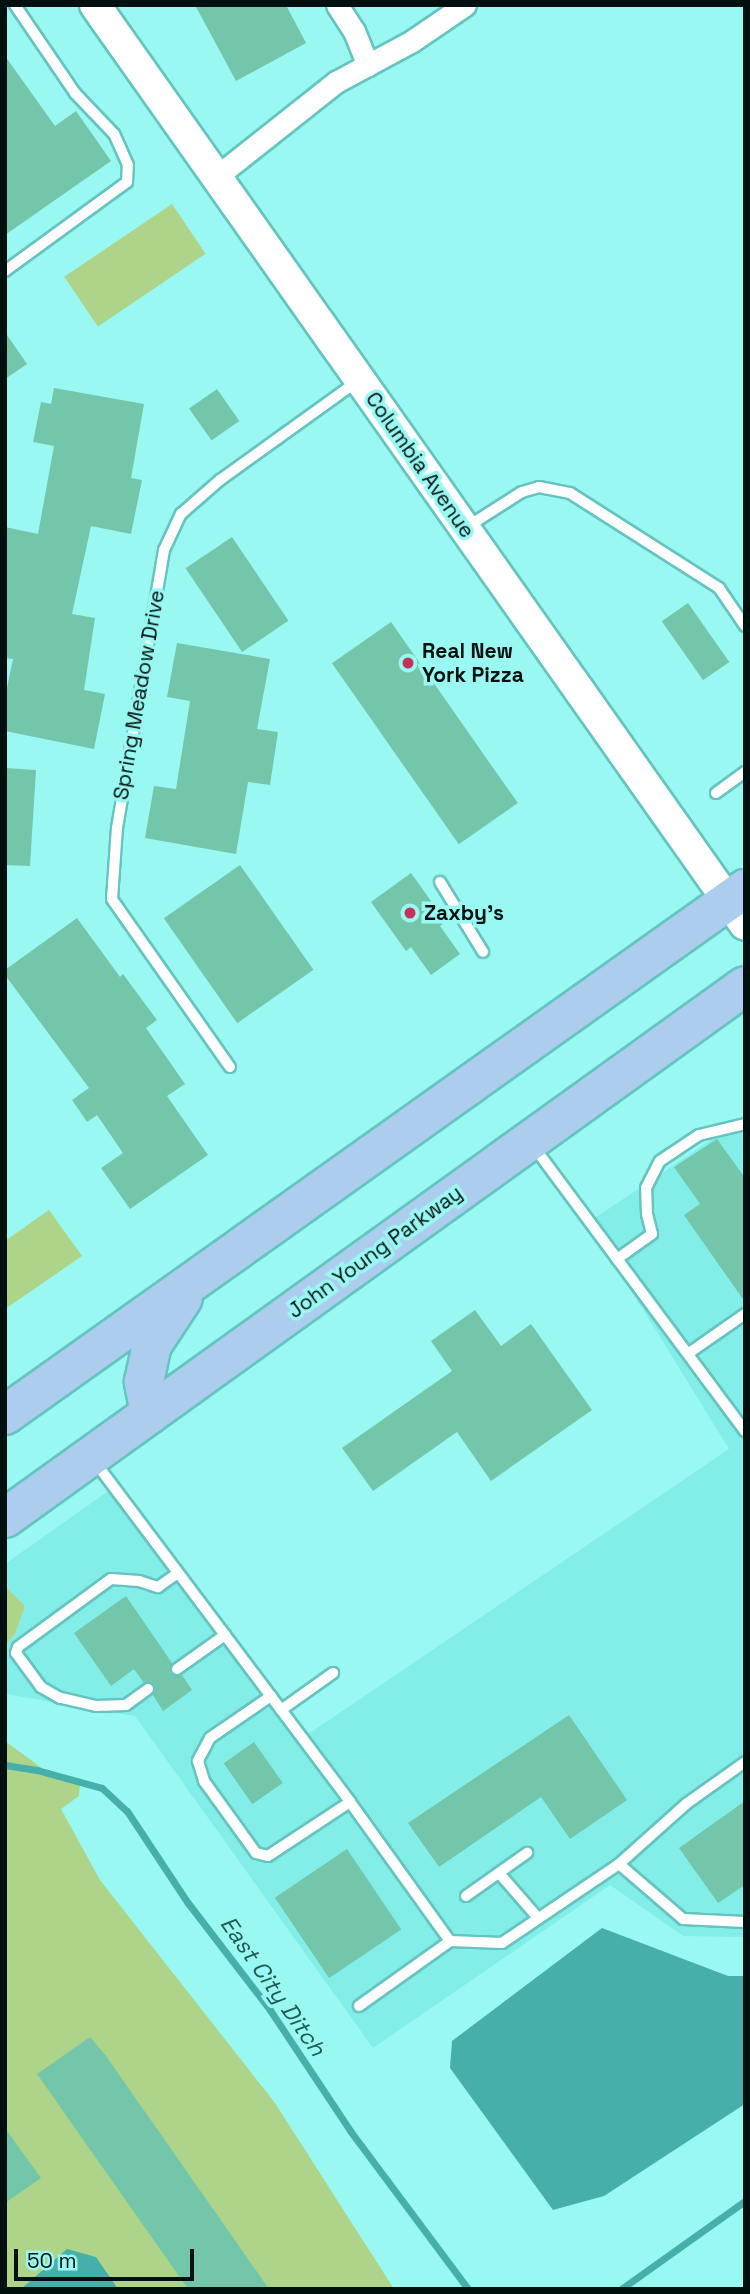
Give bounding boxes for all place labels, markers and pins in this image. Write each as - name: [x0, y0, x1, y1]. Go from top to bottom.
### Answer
- place label: Real New York Pizza: [422, 638, 524, 688]
- marker: Real New York Pizza: [400, 655, 416, 671]
- place label: Zaxby's: [424, 900, 504, 926]
- marker: Zaxby's: [402, 905, 418, 921]

